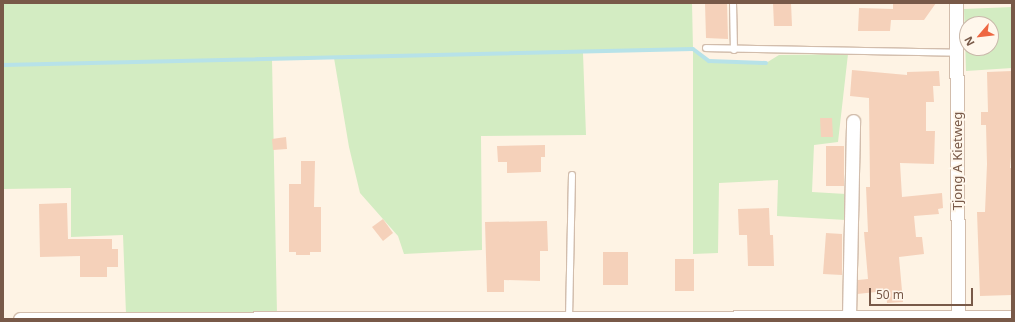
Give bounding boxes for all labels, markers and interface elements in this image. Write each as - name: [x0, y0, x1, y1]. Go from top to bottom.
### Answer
- north arrow: [959, 16, 999, 56]
- text: N: [960, 34, 978, 49]
- street label: Tjong A Kietweg: [949, 112, 965, 210]
- scale bar: [871, 280, 975, 306]
- text: 50 m: [876, 286, 904, 303]

